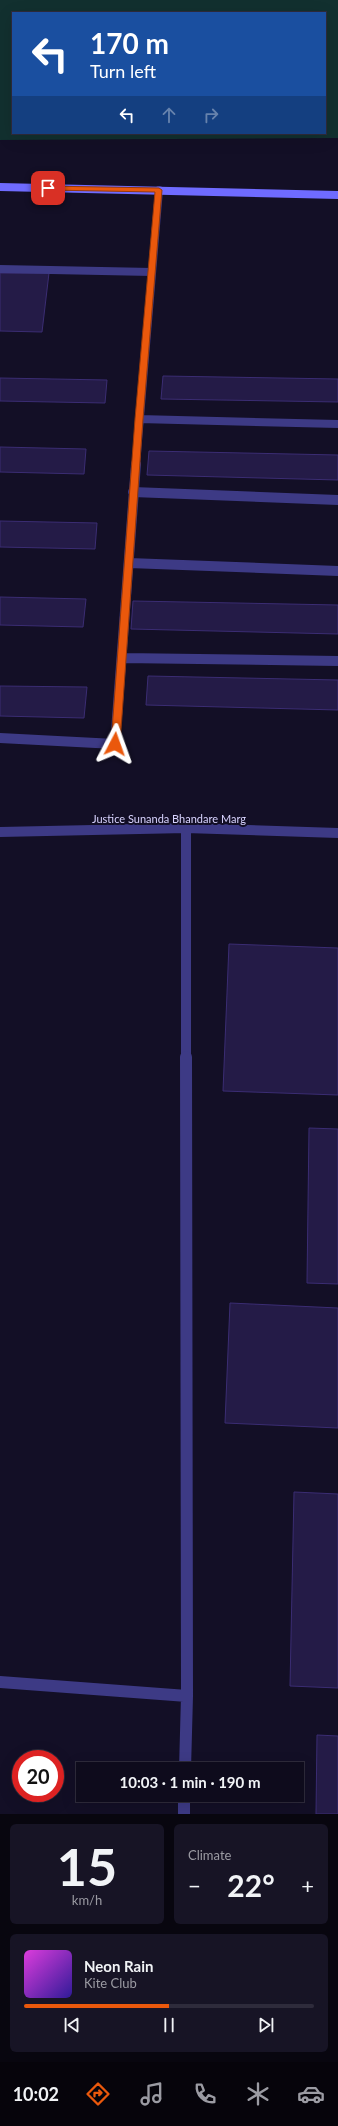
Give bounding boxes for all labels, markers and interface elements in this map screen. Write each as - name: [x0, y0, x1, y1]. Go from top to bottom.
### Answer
- text: 170 m: [90, 26, 169, 60]
- icon: left: [24, 28, 76, 80]
- text: Turn left: [90, 60, 156, 82]
- icon: left: [116, 104, 138, 126]
- icon: ahead: [158, 104, 180, 126]
- icon: right: [200, 104, 222, 126]
- pin: [31, 171, 65, 205]
- icon: arrive: [37, 177, 59, 199]
- position arrow: [94, 723, 136, 765]
- street label: Justice Sunanda Bhandare Marg: [92, 812, 246, 825]
- speed limit sign: 20: [12, 1750, 64, 1802]
- text: 10:03 · 1 min · 190 m: [120, 1773, 260, 1791]
- text: 15: [57, 1835, 117, 1897]
- text: Climate: [188, 1847, 231, 1863]
- text: 22°: [227, 1867, 275, 1903]
- text: −: [188, 1872, 201, 1899]
- text: +: [301, 1872, 314, 1899]
- text: km/h: [72, 1892, 102, 1908]
- text: Neon Rain: [84, 1957, 153, 1975]
- text: Kite Club: [84, 1975, 137, 1991]
- icon: previous: [61, 2014, 83, 2036]
- icon: pause: [158, 2014, 180, 2036]
- icon: next: [255, 2014, 277, 2036]
- icon: directions: [84, 2080, 112, 2108]
- icon: music: [138, 2080, 166, 2108]
- icon: phone: [191, 2080, 219, 2108]
- icon: climate: [244, 2080, 272, 2108]
- icon: car: [297, 2080, 325, 2108]
- text: 10:02: [13, 2083, 59, 2105]

